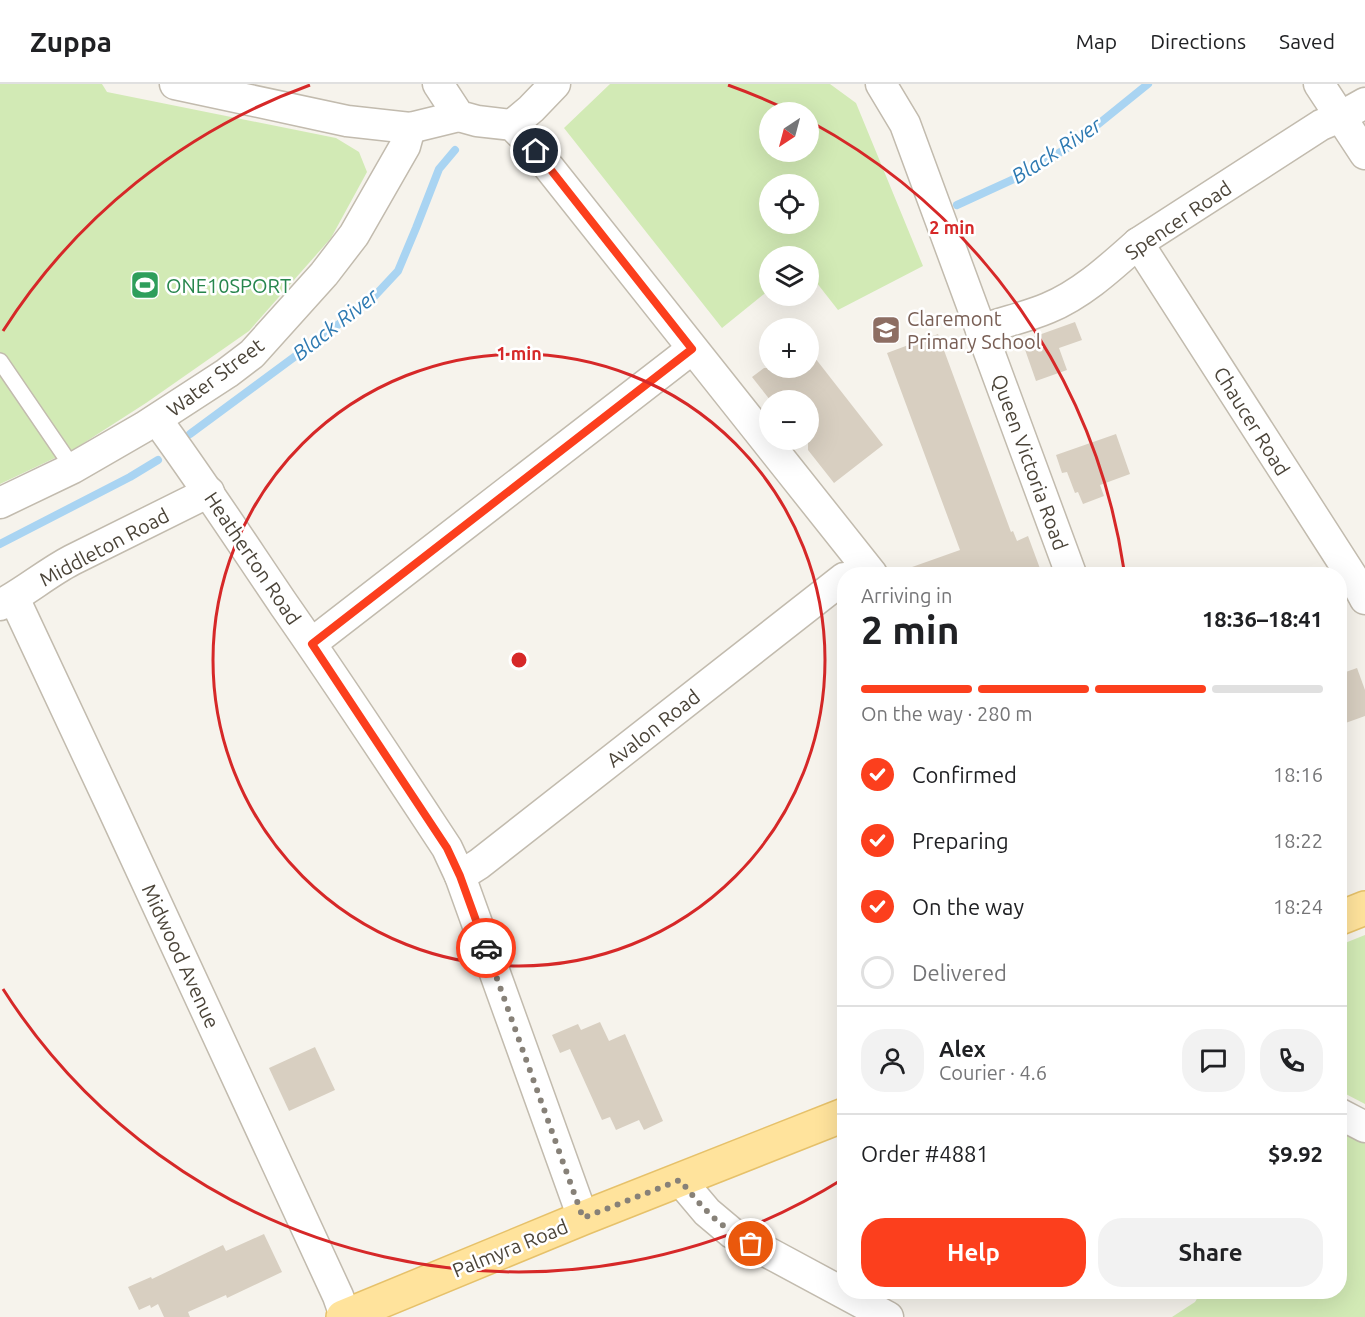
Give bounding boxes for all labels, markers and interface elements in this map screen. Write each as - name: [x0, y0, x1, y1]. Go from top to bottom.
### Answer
- text: Zuppa: [30, 26, 112, 57]
- text: Map: [1076, 29, 1117, 53]
- text: Directions: [1150, 29, 1246, 53]
- text: Saved: [1279, 29, 1335, 53]
- north arrow: [759, 102, 819, 162]
- map controls: [759, 102, 819, 450]
- water label: Black River: [1007, 112, 1106, 188]
- pin: [510, 125, 561, 176]
- icon: home: [519, 134, 552, 167]
- button: locate: [759, 174, 819, 234]
- street label: Spencer Road: [1121, 176, 1235, 264]
- text: 2 min: [929, 217, 975, 237]
- button: layers: [759, 246, 819, 306]
- sports icon: ONE10SPORT: [129, 269, 161, 301]
- place label: ONE10SPORT: [166, 274, 291, 297]
- water label: Black River: [287, 283, 383, 365]
- place label: Claremont Primary School: [907, 307, 1041, 353]
- school or university icon: Claremont Primary School: [870, 314, 902, 346]
- button: +: [759, 318, 819, 378]
- street label: Water Street: [162, 333, 268, 421]
- text: 1 min: [496, 343, 542, 363]
- street label: Chaucer Road: [1209, 362, 1295, 480]
- street label: Queen Victoria Road: [987, 371, 1073, 553]
- button: −: [759, 390, 819, 450]
- street label: Heatherton Road: [200, 487, 306, 629]
- street label: Middleton Road: [35, 503, 173, 591]
- text: Arriving in: [861, 584, 952, 607]
- text: 18:36–18:41: [1202, 606, 1323, 631]
- text: 2 min: [861, 608, 960, 651]
- centre of rings: [509, 650, 529, 670]
- street label: Avalon Road: [602, 685, 704, 771]
- text: On the way · 280 m: [861, 702, 1033, 725]
- icon: check: [861, 758, 894, 791]
- text: Confirmed: [912, 762, 1017, 787]
- text: 18:16: [1273, 763, 1323, 786]
- icon: check: [861, 824, 894, 857]
- text: Preparing: [912, 828, 1009, 853]
- text: 18:22: [1273, 829, 1323, 852]
- street label: Midwood Avenue: [138, 880, 224, 1032]
- icon: check: [861, 890, 894, 923]
- text: On the way: [912, 894, 1024, 919]
- text: 18:24: [1273, 895, 1323, 918]
- courier: [456, 918, 516, 978]
- icon: car: [470, 932, 503, 965]
- text: Delivered: [912, 960, 1007, 985]
- button: person: [861, 1029, 924, 1092]
- button: chat: [1182, 1029, 1245, 1092]
- button: phone: [1260, 1029, 1323, 1092]
- text: Alex: [939, 1036, 986, 1061]
- text: Courier · 4.6: [939, 1061, 1047, 1084]
- text: Order #4881: [861, 1141, 989, 1166]
- text: $9.92: [1268, 1141, 1323, 1166]
- street label: Palmyra Road: [449, 1214, 571, 1282]
- pin: [725, 1218, 776, 1269]
- button: Help: [861, 1218, 1086, 1287]
- button: Share: [1098, 1218, 1323, 1287]
- icon: bag: [734, 1227, 767, 1260]

